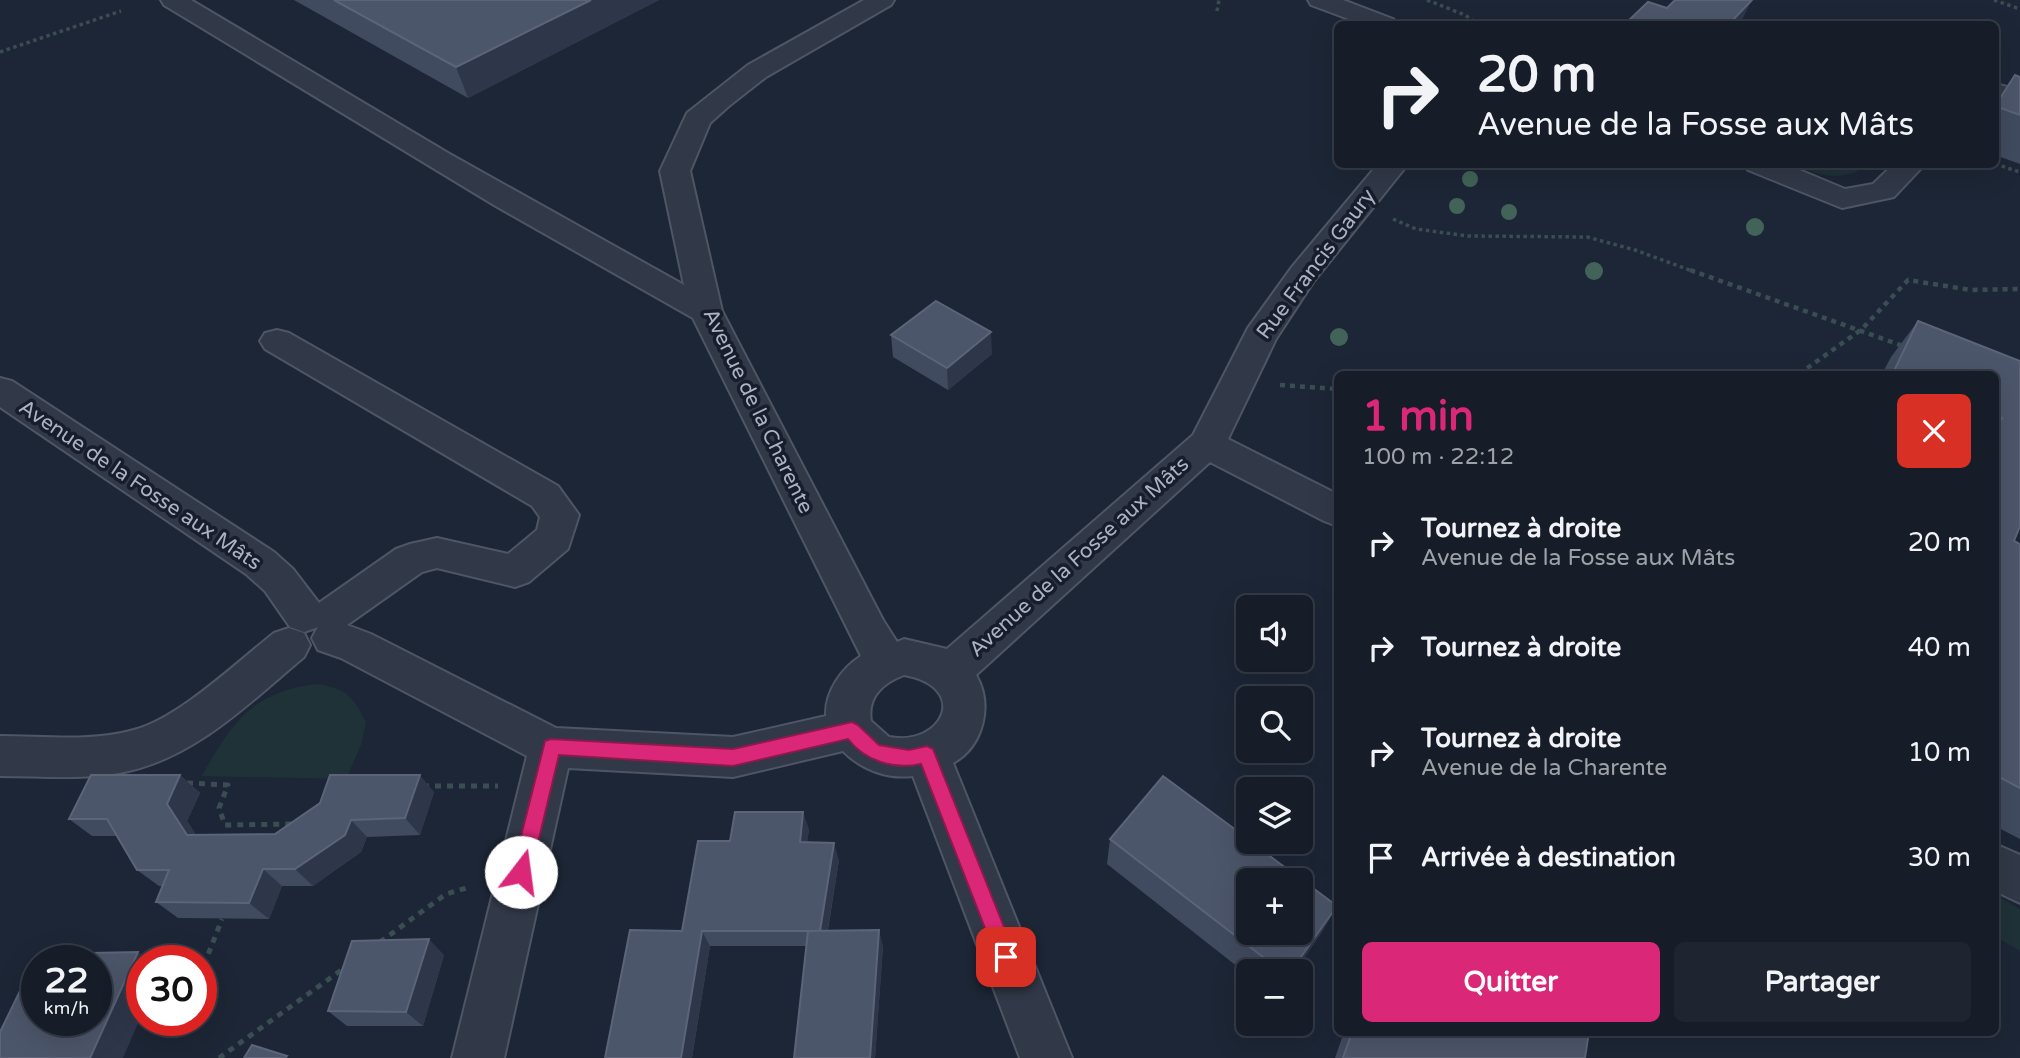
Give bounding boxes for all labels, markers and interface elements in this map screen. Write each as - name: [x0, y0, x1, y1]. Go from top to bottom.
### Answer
- text: 20 m: [1477, 46, 1596, 105]
- icon: right: [1362, 49, 1453, 140]
- text: Avenue de la Fosse aux Mâts: [1477, 106, 1914, 144]
- street label: Rue Francis Gaury: [1251, 184, 1381, 344]
- street label: Avenue de la Charente: [697, 304, 819, 518]
- text: 1 min: [1362, 391, 1474, 442]
- street label: Avenue de la Fosse aux Mâts: [14, 394, 266, 576]
- button: close: [1897, 394, 1971, 468]
- text: 100 m · 22:12: [1362, 443, 1514, 471]
- street label: Avenue de la Fosse aux Mâts: [964, 452, 1194, 662]
- text: Tournez à droite: [1421, 513, 1621, 544]
- icon: right: [1362, 524, 1400, 562]
- text: 20 m: [1908, 527, 1971, 558]
- text: Avenue de la Fosse aux Mâts: [1421, 544, 1735, 572]
- map controls: [1236, 595, 1313, 1036]
- button: sound: [1236, 595, 1313, 672]
- icon: right: [1362, 629, 1400, 667]
- text: Tournez à droite: [1421, 632, 1621, 663]
- text: 40 m: [1908, 632, 1971, 663]
- button: search: [1236, 686, 1313, 763]
- text: Tournez à droite: [1421, 723, 1621, 754]
- icon: right: [1362, 734, 1400, 772]
- text: 10 m: [1908, 737, 1971, 768]
- text: Avenue de la Charente: [1421, 754, 1667, 782]
- button: layers: [1236, 777, 1313, 854]
- position arrow: [484, 835, 558, 909]
- icon: arrive: [1362, 839, 1400, 877]
- text: Arrivée à destination: [1421, 842, 1676, 873]
- text: 30 m: [1908, 842, 1971, 873]
- button: +: [1236, 868, 1313, 945]
- pin: [976, 927, 1036, 987]
- icon: arrive: [987, 938, 1025, 976]
- button: Quitter: [1362, 942, 1660, 1022]
- button: Partager: [1674, 942, 1971, 1022]
- speed limit sign: 30: [126, 945, 217, 1036]
- button: −: [1236, 959, 1313, 1036]
- text: 22: [45, 960, 88, 1002]
- text: km/h: [44, 997, 89, 1019]

